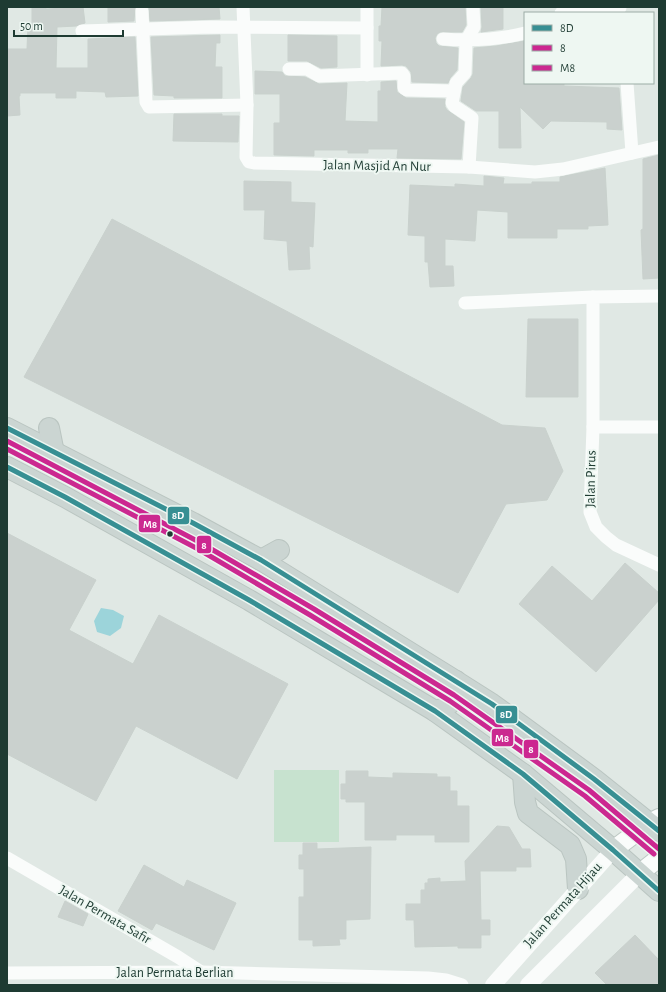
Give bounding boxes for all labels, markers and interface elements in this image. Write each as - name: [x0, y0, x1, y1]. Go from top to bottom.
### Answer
- scale bar: [14, 12, 123, 38]
- legend: [524, 12, 654, 84]
- text: 50 m: [20, 20, 43, 32]
- text: 8D: [560, 22, 574, 34]
- text: 8: [560, 42, 566, 54]
- text: M8: [560, 62, 575, 74]
- street label: Jalan Masjid An Nur: [323, 158, 431, 174]
- street label: Jalan Pirus: [584, 450, 598, 508]
- line badge: 8D: [167, 506, 190, 525]
- text: 8D: [172, 510, 184, 521]
- line badge: M8: [138, 514, 161, 533]
- text: M8: [143, 519, 157, 530]
- unlabelled marker: [165, 529, 175, 539]
- line badge: 8: [196, 535, 212, 554]
- text: 8: [201, 540, 207, 551]
- line badge: 8D: [495, 705, 518, 724]
- text: 8D: [500, 709, 512, 720]
- line badge: M8: [491, 728, 514, 747]
- text: M8: [495, 733, 509, 744]
- line badge: 8: [523, 739, 539, 759]
- text: 8: [528, 744, 534, 755]
- street label: Jalan Permata Hijau: [521, 860, 605, 950]
- street label: Jalan Permata Safir: [57, 883, 154, 947]
- street label: Jalan Permata Berlian: [116, 966, 234, 980]

